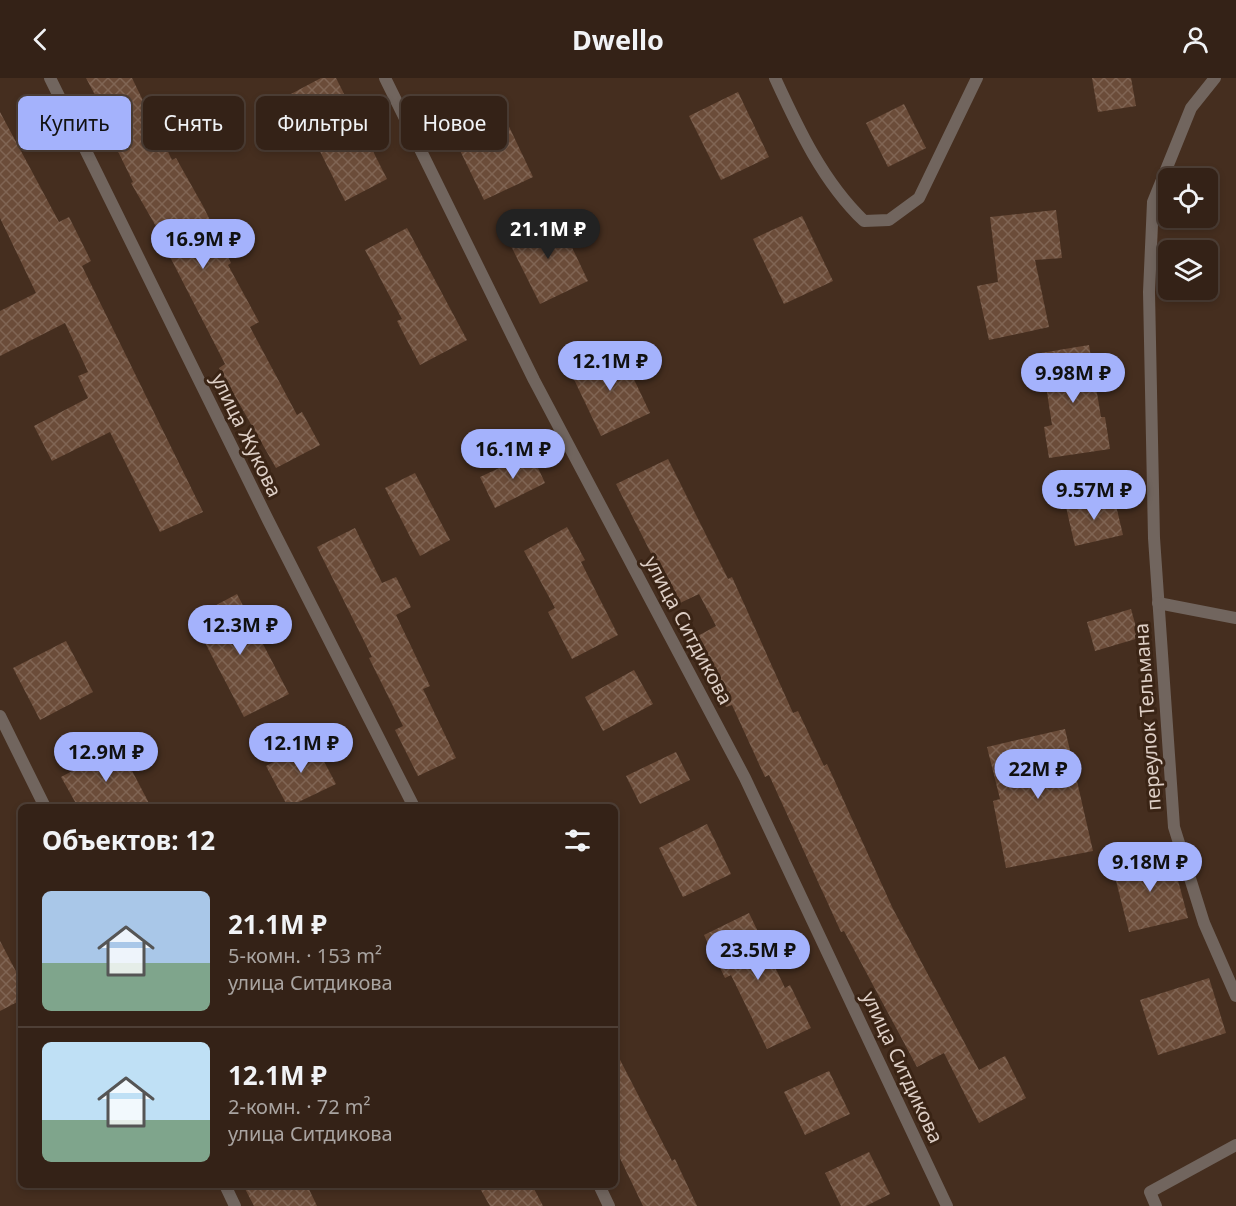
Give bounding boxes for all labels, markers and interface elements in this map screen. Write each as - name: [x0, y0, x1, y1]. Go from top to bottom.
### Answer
- text: Dwello: [572, 21, 664, 58]
- icon: back: [24, 23, 57, 56]
- icon: person: [1179, 23, 1212, 56]
- chip: Купить: [18, 96, 131, 150]
- chip: Снять: [143, 96, 244, 150]
- chip: Фильтры: [256, 96, 389, 150]
- chip: Новое: [401, 96, 507, 150]
- map controls: [1158, 168, 1218, 300]
- button: locate: [1158, 168, 1218, 228]
- pin: 21.1M ₽: [493, 209, 603, 260]
- text: 21.1M ₽: [510, 215, 586, 242]
- pin: 16.9M ₽: [148, 219, 258, 270]
- text: 16.9M ₽: [165, 225, 241, 252]
- button: layers: [1158, 240, 1218, 300]
- pin: 12.1M ₽: [555, 341, 665, 392]
- text: 12.1M ₽: [572, 347, 648, 374]
- pin: 9.98M ₽: [1018, 353, 1128, 404]
- text: 9.98M ₽: [1035, 359, 1111, 386]
- street label: улица Жукова: [205, 369, 289, 501]
- pin: 16.1M ₽: [458, 429, 568, 480]
- text: 16.1M ₽: [475, 435, 551, 462]
- pin: 9.57M ₽: [1039, 470, 1149, 521]
- text: 9.57M ₽: [1056, 476, 1132, 503]
- street label: улица Ситдикова: [638, 551, 740, 709]
- pin: 12.3M ₽: [185, 605, 295, 656]
- text: 12.3M ₽: [202, 611, 278, 638]
- street label: переулок Тельмана: [1127, 622, 1167, 812]
- pin: 12.1M ₽: [246, 723, 356, 774]
- text: 12.1M ₽: [263, 729, 339, 756]
- pin: 12.9M ₽: [51, 732, 161, 783]
- text: 12.9M ₽: [68, 738, 144, 765]
- pin: 22M ₽: [996, 749, 1080, 800]
- text: 22M ₽: [1009, 755, 1067, 782]
- text: Объектов: 12: [42, 822, 215, 858]
- icon: filters: [561, 824, 594, 857]
- pin: 9.18M ₽: [1095, 842, 1205, 893]
- text: 9.18M ₽: [1112, 848, 1188, 875]
- text: 21.1M ₽: [228, 906, 327, 942]
- icon: home: [90, 915, 162, 987]
- pin: 23.5M ₽: [703, 930, 813, 981]
- text: 23.5M ₽: [720, 936, 796, 963]
- text: 5-комн. · 153 m²: [228, 942, 382, 969]
- text: улица Ситдикова: [228, 969, 393, 996]
- street label: улица Ситдикова: [856, 987, 950, 1147]
- text: 12.1M ₽: [228, 1057, 327, 1093]
- icon: home: [90, 1066, 162, 1138]
- text: 2-комн. · 72 m²: [228, 1093, 371, 1120]
- text: улица Ситдикова: [228, 1120, 393, 1147]

